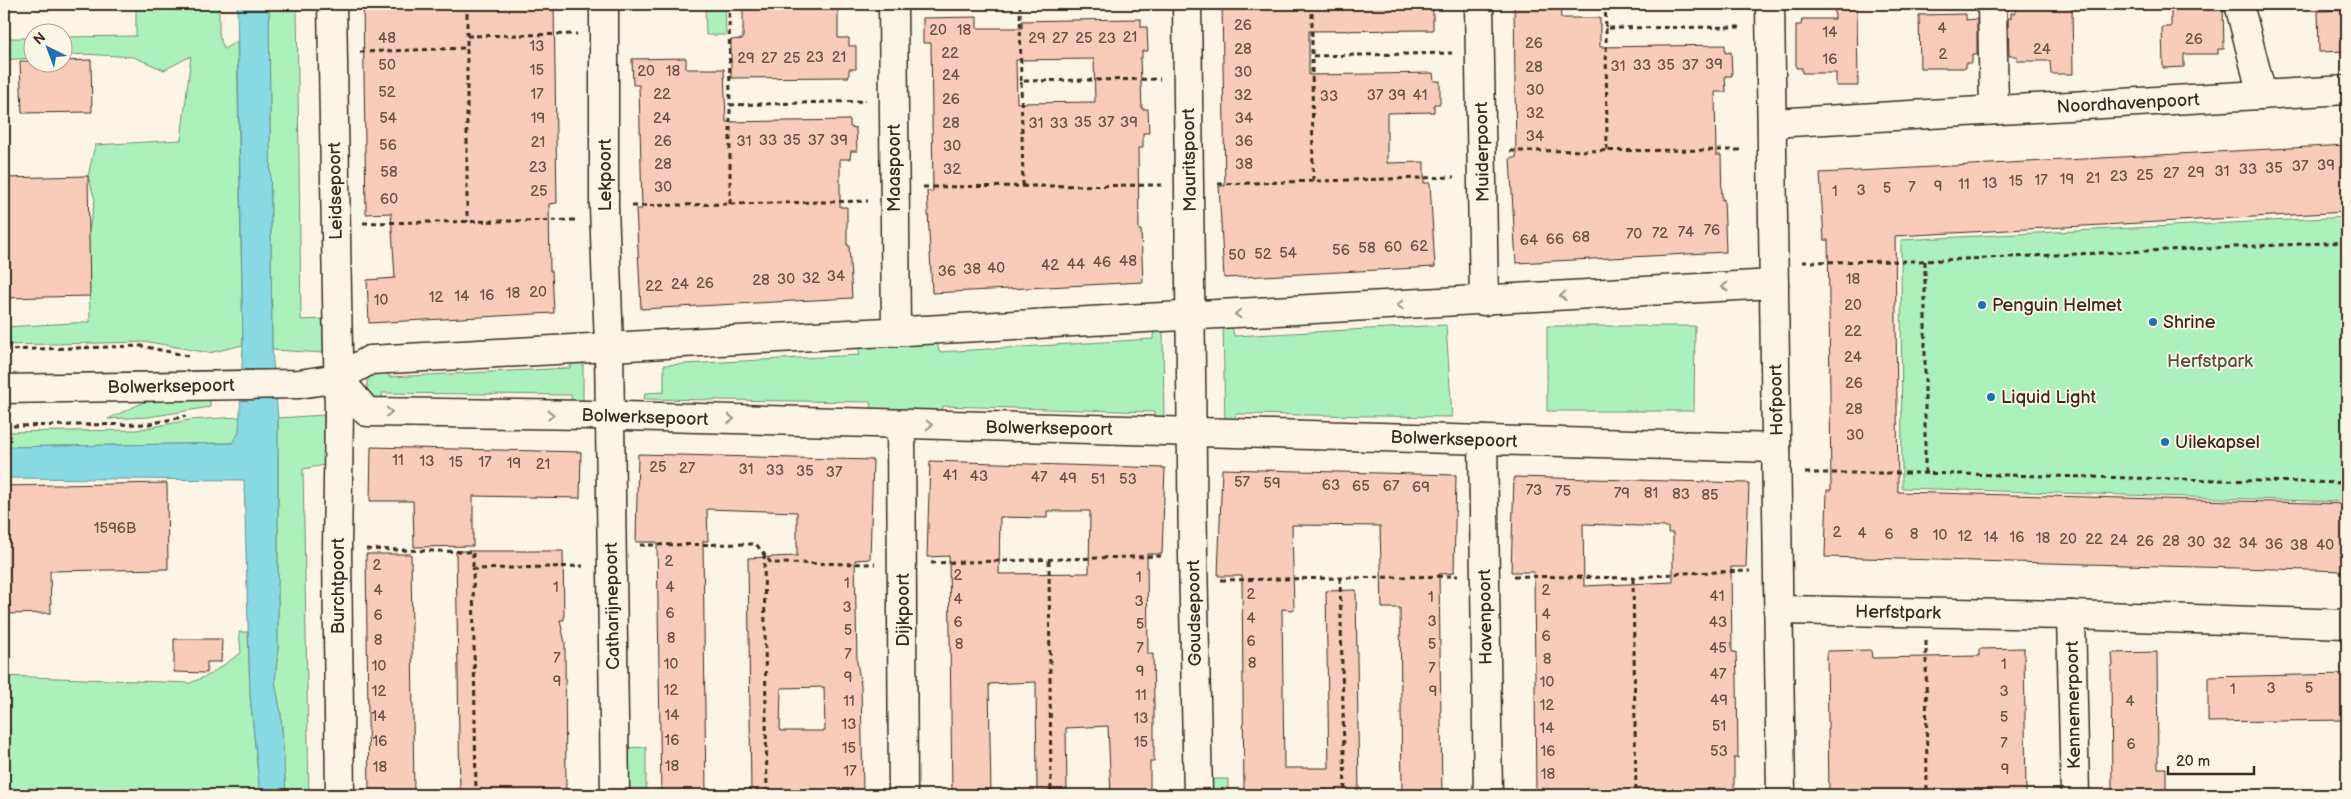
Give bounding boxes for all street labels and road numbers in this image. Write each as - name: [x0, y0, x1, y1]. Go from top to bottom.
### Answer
- street label: Noordhavenpoort: [2056, 89, 2200, 118]
- street label: Muiderpoort: [1471, 101, 1494, 202]
- street label: Mauritspoort: [1178, 107, 1201, 212]
- street label: Maaspoort: [884, 124, 905, 212]
- street label: Lekpoort: [595, 138, 616, 211]
- street label: Leidsepoort: [324, 141, 347, 240]
- street label: Hofpoort: [1765, 363, 1788, 436]
- street label: Bolwerksepoort: [107, 375, 235, 398]
- street label: Bolwerksepoort: [581, 405, 709, 430]
- street label: Bolwerksepoort: [985, 417, 1113, 440]
- street label: Bolwerksepoort: [1390, 427, 1518, 452]
- street label: Burchtpoort: [328, 537, 349, 634]
- street label: Catharijnepoort: [601, 542, 624, 670]
- street label: Goudsepoort: [1183, 559, 1206, 666]
- street label: Havenpoort: [1474, 568, 1497, 665]
- street label: Dijkpoort: [893, 573, 914, 647]
- street label: Herfstpark: [1855, 601, 1941, 624]
- street label: Kennemerpoort: [2062, 640, 2085, 769]

